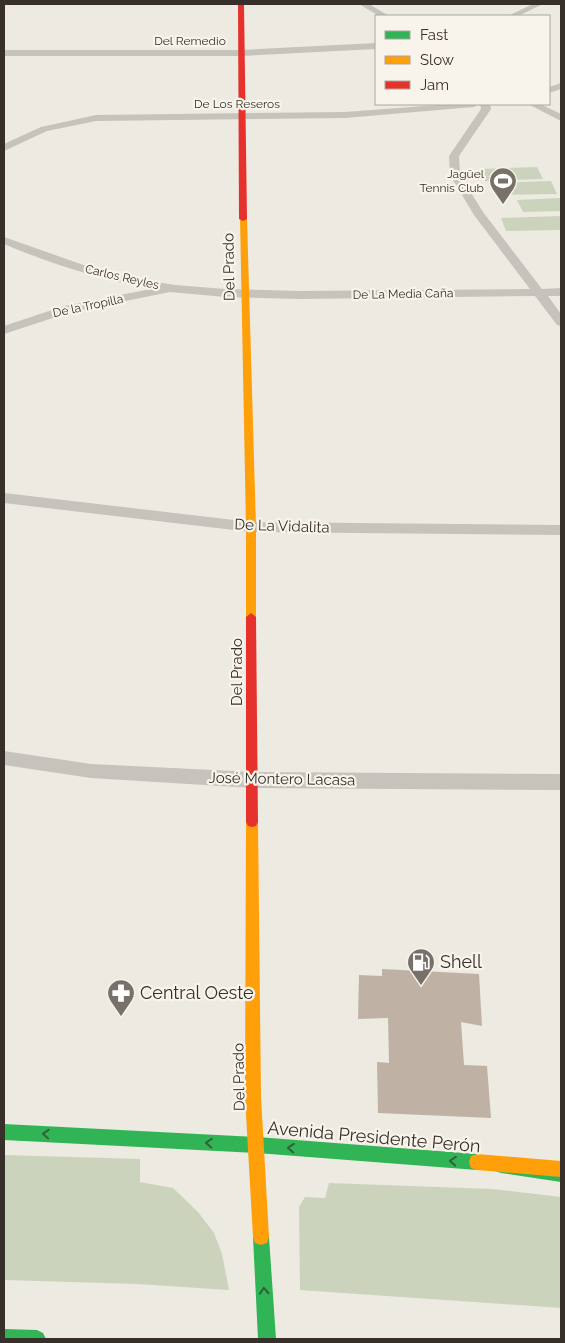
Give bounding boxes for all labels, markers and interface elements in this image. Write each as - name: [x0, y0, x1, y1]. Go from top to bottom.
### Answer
- legend: [375, 15, 550, 105]
- text: Fast: [420, 26, 448, 44]
- street label: Del Remedio: [154, 34, 226, 48]
- text: Slow: [420, 51, 454, 69]
- text: Jam: [420, 76, 449, 94]
- street label: De Los Reseros: [194, 97, 280, 111]
- sports icon: Jagüel Tennis Club: [488, 166, 518, 205]
- place label: Jagüel Tennis Club: [419, 167, 485, 195]
- street label: Del Prado: [219, 233, 239, 301]
- street label: Carlos Reyles: [84, 262, 160, 292]
- street label: De La Media Caña: [353, 286, 453, 302]
- street label: De la Tropilla: [51, 292, 125, 320]
- street label: De La Vidalita: [234, 515, 330, 537]
- street label: Del Prado: [228, 638, 246, 706]
- street label: José Montero Lacasa: [208, 769, 356, 789]
- fuel station icon: Shell: [406, 947, 436, 986]
- place label: Shell: [440, 951, 482, 972]
- pharmacy icon: Central Oeste: [106, 978, 136, 1017]
- place label: Central Oeste: [140, 982, 254, 1003]
- street label: Del Prado: [229, 1043, 249, 1111]
- street label: Avenida Presidente Perón: [267, 1117, 481, 1156]
- one-way arrow: [42, 1129, 50, 1139]
- one-way arrow: [204, 1137, 212, 1148]
- one-way arrow: [287, 1143, 295, 1154]
- one-way arrow: [449, 1156, 457, 1167]
- one-way arrow: [259, 1286, 270, 1294]

